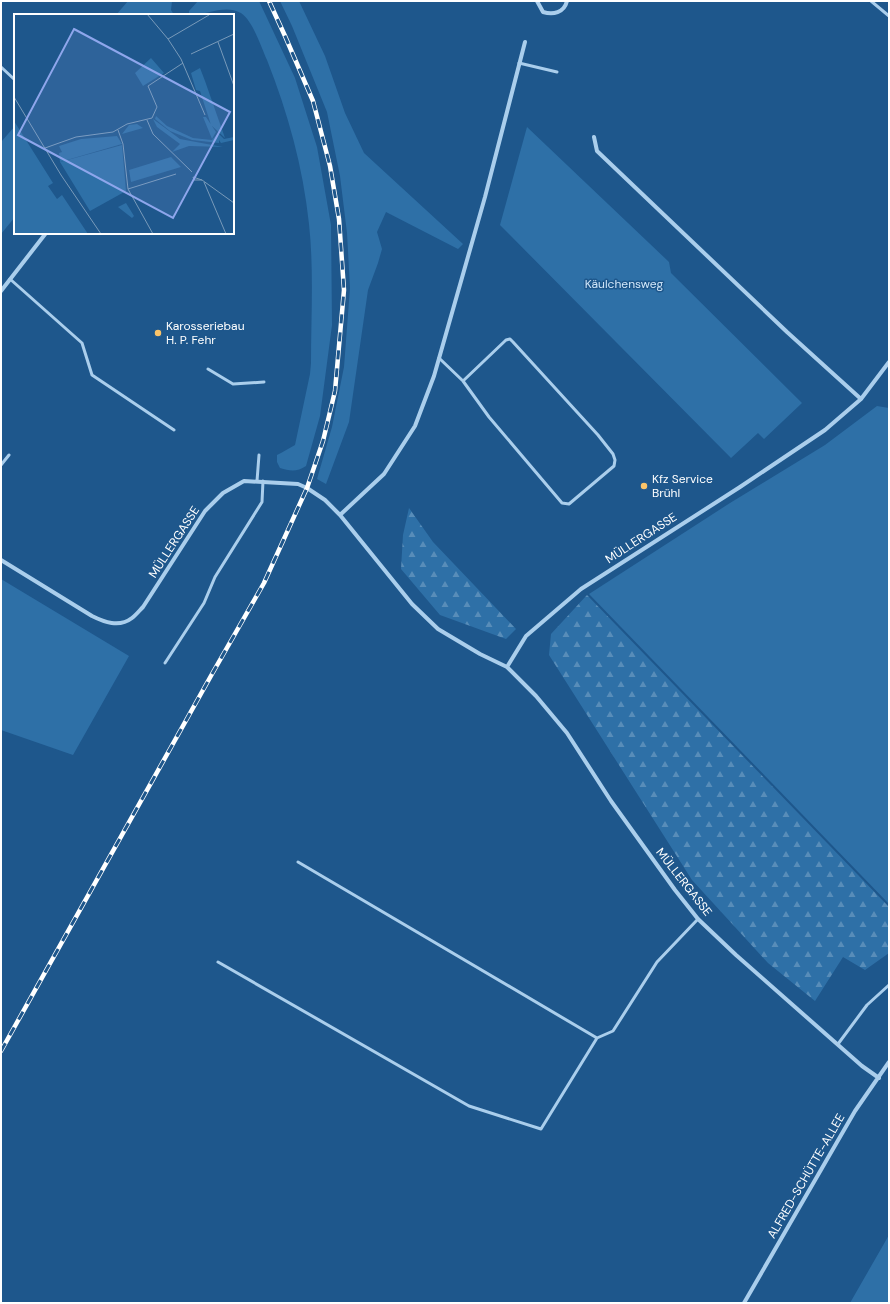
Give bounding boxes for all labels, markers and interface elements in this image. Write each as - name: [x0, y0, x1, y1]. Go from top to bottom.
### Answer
- inset map: [14, 14, 234, 234]
- park label: Käulchensweg: [585, 276, 664, 292]
- place label: Karosseriebau H. P. Fehr: [166, 318, 245, 348]
- marker: Karosseriebau H. P. Fehr: [153, 328, 163, 338]
- place label: Kfz Service Brühl: [652, 471, 713, 501]
- marker: Kfz Service Brühl: [639, 481, 649, 491]
- street label: MÜLLERGASSE: [145, 503, 203, 581]
- street label: MÜLLERGASSE: [602, 509, 680, 567]
- street label: MÜLLERGASSE: [652, 845, 716, 920]
- street label: ALFRED-SCHÜTTE-ALLEE: [764, 1111, 848, 1241]

